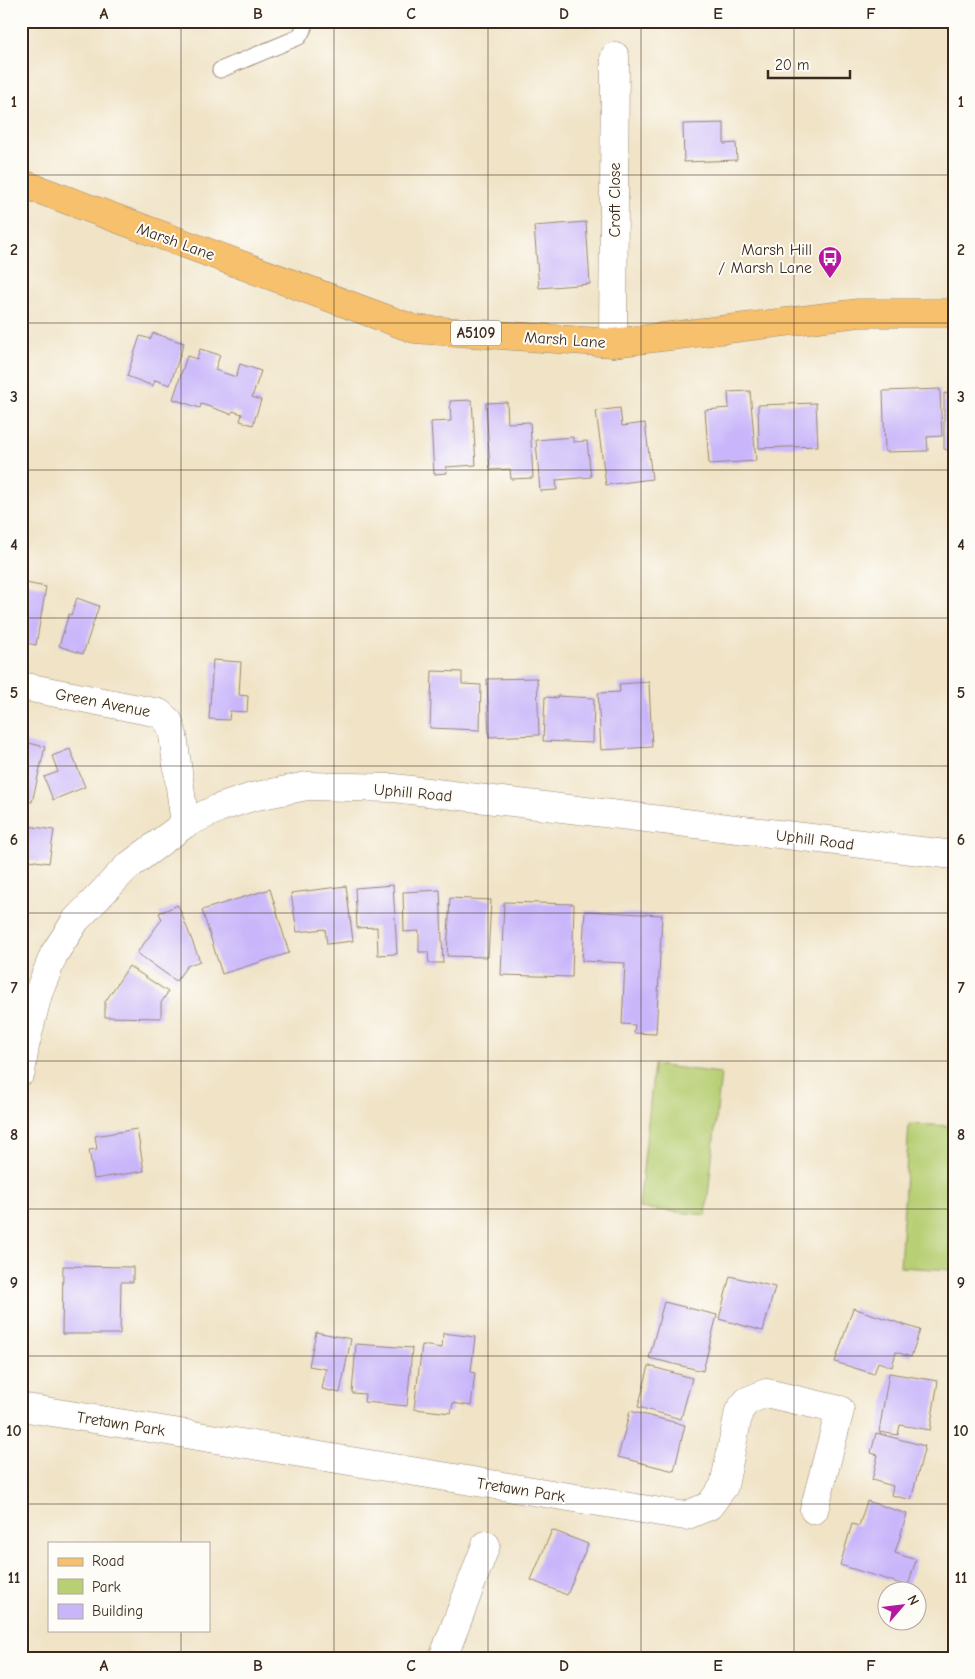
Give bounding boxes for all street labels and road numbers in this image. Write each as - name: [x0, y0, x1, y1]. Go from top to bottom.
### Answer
- street label: Croft Close: [606, 163, 624, 238]
- street label: Marsh Lane: [134, 220, 217, 264]
- road number: A5109: [451, 320, 501, 346]
- street label: Marsh Lane: [524, 328, 606, 352]
- street label: Green Avenue: [54, 685, 152, 721]
- street label: Uphill Road: [373, 781, 453, 805]
- street label: Uphill Road: [775, 826, 855, 854]
- street label: Tretawn Park: [75, 1408, 167, 1440]
- street label: Tretawn Park: [475, 1474, 567, 1506]

